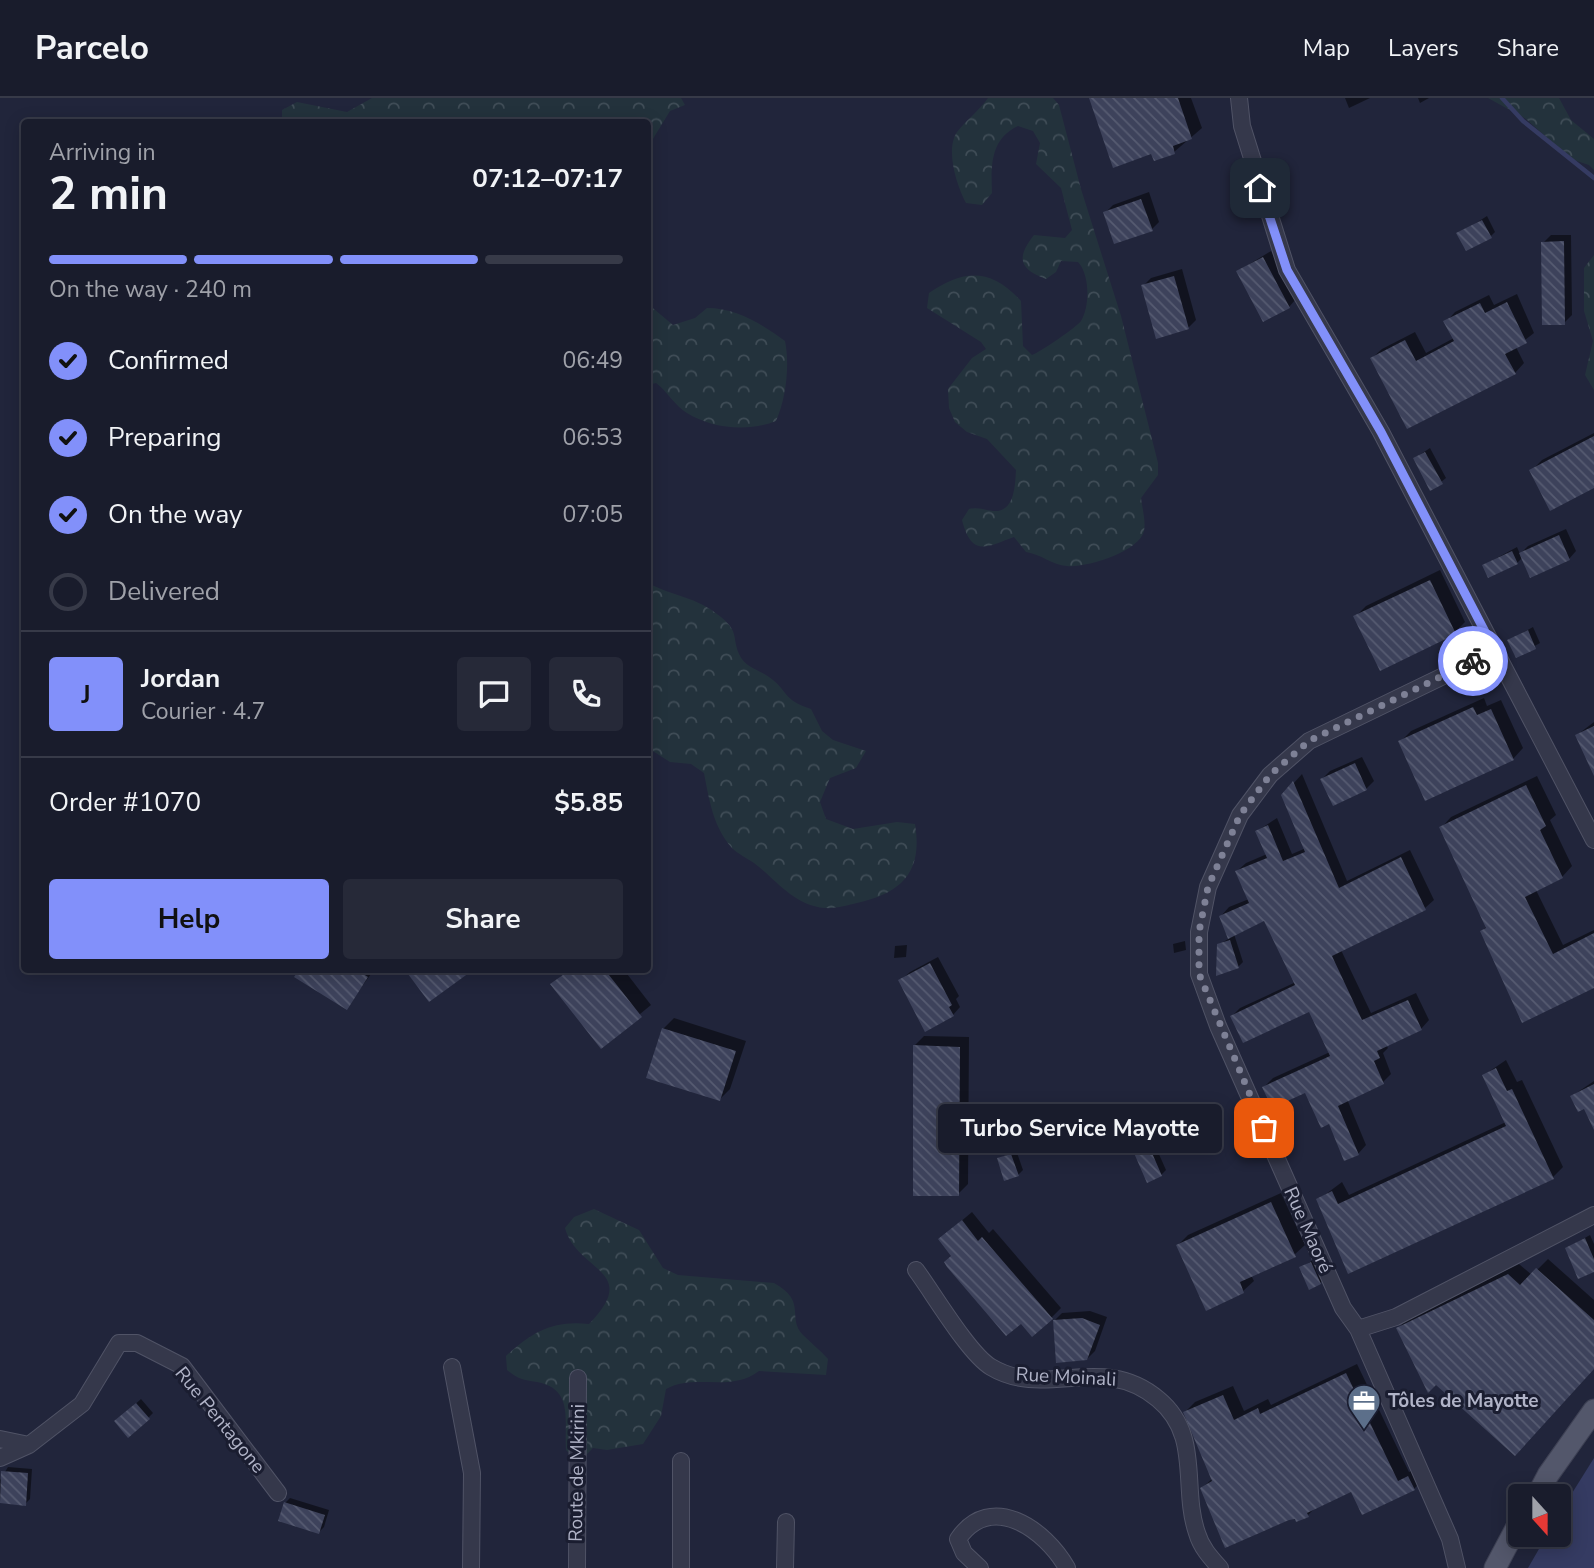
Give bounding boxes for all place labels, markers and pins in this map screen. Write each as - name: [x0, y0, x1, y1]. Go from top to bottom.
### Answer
- pin: [1230, 158, 1290, 218]
- pin: [1234, 1098, 1294, 1158]
- callout: Turbo Service Mayotte: [939, 1104, 1222, 1152]
- office icon: Tôles de Mayotte: [1345, 1382, 1383, 1431]
- place label: Tôles de Mayotte: [1388, 1388, 1538, 1414]

